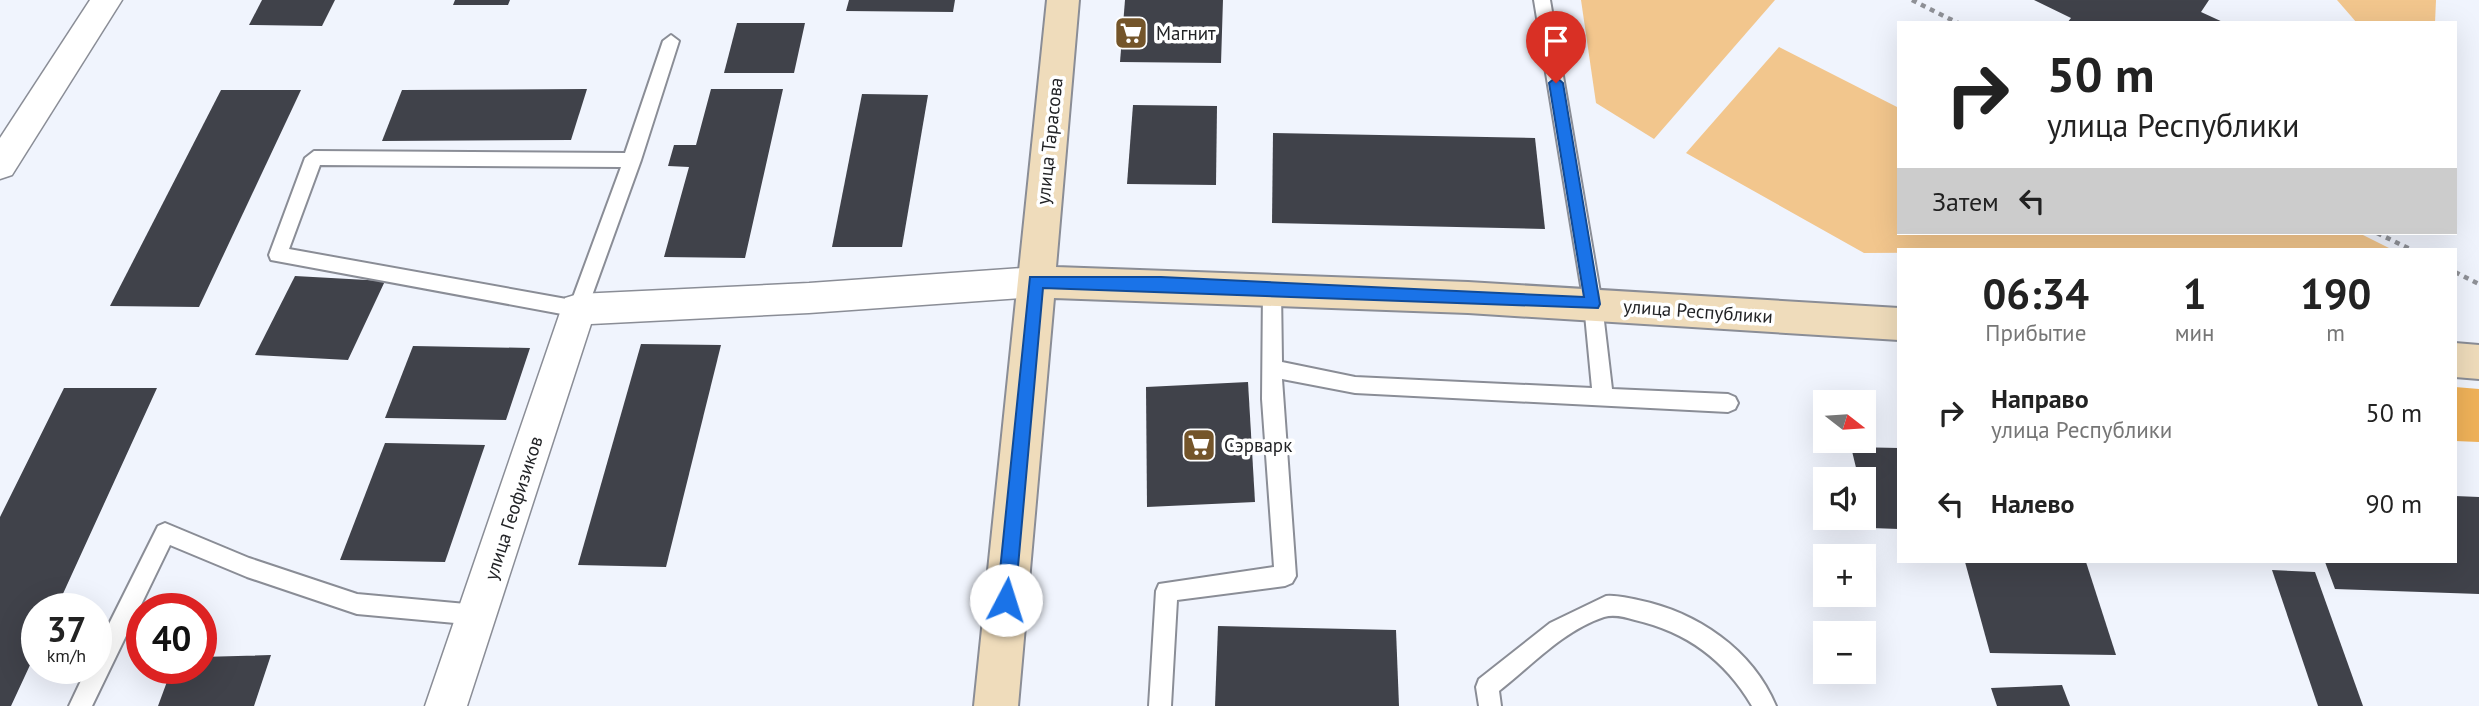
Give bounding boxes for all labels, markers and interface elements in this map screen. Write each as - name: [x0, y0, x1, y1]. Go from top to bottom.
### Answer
- pin: [1526, 11, 1586, 83]
- supermarket icon: Магнит: [1112, 14, 1150, 52]
- place label: Магнит: [1156, 21, 1216, 45]
- icon: arrive: [1537, 22, 1575, 60]
- text: 50 m: [2047, 42, 2154, 106]
- icon: right: [1932, 49, 2023, 140]
- street label: улица Тарасова: [1030, 76, 1068, 206]
- text: улица Республики: [2047, 104, 2299, 146]
- icon: left: [2013, 182, 2051, 220]
- text: Затем: [1932, 185, 1999, 218]
- text: 06:34: [1983, 266, 2089, 321]
- text: 1: [2183, 266, 2206, 321]
- text: 190: [2300, 266, 2371, 321]
- street label: улица Республики: [1622, 294, 1774, 328]
- text: Прибытие: [1985, 318, 2086, 347]
- text: мин: [2175, 318, 2214, 347]
- text: m: [2326, 318, 2345, 347]
- text: Направо: [1991, 382, 2089, 415]
- north arrow: [1813, 390, 1876, 453]
- map controls: [1813, 390, 1876, 684]
- icon: right: [1932, 394, 1970, 432]
- text: 50 m: [2366, 396, 2422, 429]
- text: улица Республики: [1991, 415, 2172, 444]
- supermarket icon: Сэрварк: [1180, 426, 1218, 464]
- street label: улица Геофизиков: [478, 433, 548, 583]
- place label: Сэрварк: [1224, 433, 1292, 457]
- button: sound: [1813, 467, 1876, 530]
- icon: left: [1932, 485, 1970, 523]
- text: Налево: [1991, 487, 2075, 520]
- text: 90 m: [2366, 487, 2422, 520]
- button: +: [1813, 544, 1876, 607]
- position arrow: [969, 563, 1043, 637]
- speed limit sign: 40: [126, 593, 217, 684]
- text: 37: [47, 606, 86, 652]
- button: −: [1813, 621, 1876, 684]
- text: km/h: [47, 644, 86, 667]

